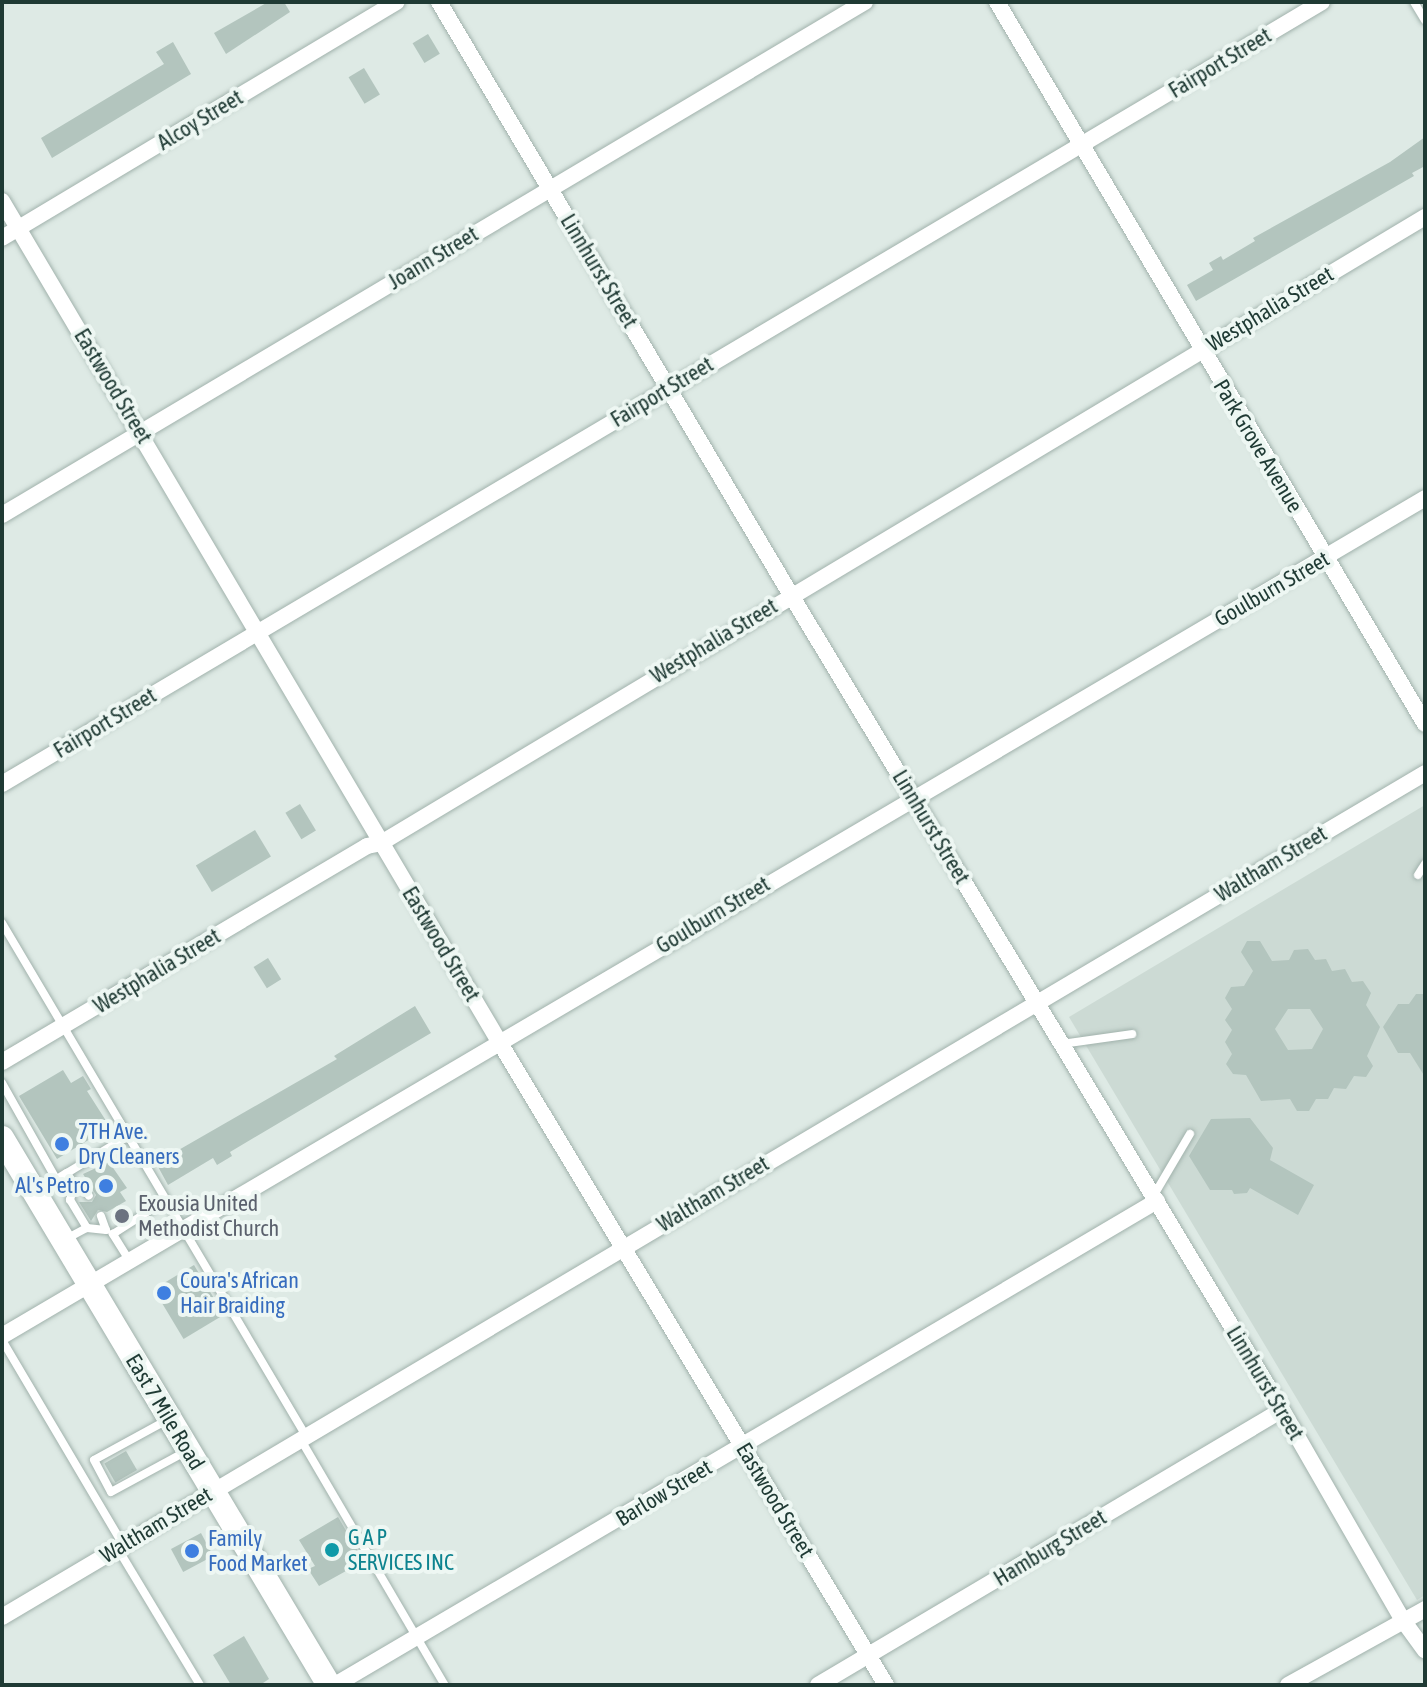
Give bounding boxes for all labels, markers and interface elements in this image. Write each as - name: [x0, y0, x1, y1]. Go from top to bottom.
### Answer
- street label: Fairport Street: [1164, 22, 1276, 104]
- street label: Alcoy Street: [152, 84, 248, 156]
- street label: Linnhurst Street: [555, 209, 643, 333]
- street label: Joann Street: [383, 221, 483, 295]
- street label: Westphalia Street: [1202, 261, 1338, 357]
- street label: Eastwood Street: [68, 324, 158, 448]
- street label: Fairport Street: [606, 351, 718, 433]
- street label: Park Grove Avenue: [1208, 375, 1308, 517]
- street label: Goulburn Street: [1210, 546, 1334, 632]
- street label: Westphalia Street: [646, 593, 782, 689]
- street label: Fairport Street: [49, 682, 161, 764]
- street label: Linnhurst Street: [887, 765, 975, 889]
- street label: Waltham Street: [1210, 820, 1332, 908]
- street label: Goulburn Street: [651, 871, 775, 959]
- street label: Eastwood Street: [396, 882, 486, 1006]
- street label: Westphalia Street: [89, 923, 225, 1019]
- place label: 7TH Ave. Dry Cleaners: [78, 1118, 180, 1170]
- marker: 7TH Ave. Dry Cleaners: [53, 1135, 71, 1153]
- street label: Waltham Street: [652, 1150, 774, 1238]
- place label: Al's Petro: [15, 1173, 90, 1199]
- marker: Al's Petro: [97, 1177, 115, 1195]
- place label: Exousia United Methodist Church: [138, 1190, 279, 1242]
- marker: Exousia United Methodist Church: [113, 1207, 131, 1225]
- place label: Coura's African Hair Braiding: [180, 1267, 299, 1318]
- marker: Coura's African Hair Braiding: [155, 1284, 173, 1302]
- street label: Linnhurst Street: [1221, 1321, 1309, 1445]
- street label: East 7 Mile Road: [120, 1349, 210, 1475]
- street label: Eastwood Street: [730, 1438, 820, 1562]
- street label: Barlow Street: [611, 1454, 717, 1532]
- street label: Waltham Street: [95, 1481, 217, 1569]
- street label: Hamburg Street: [989, 1504, 1111, 1592]
- place label: G A P SERVICES INC: [348, 1524, 454, 1576]
- place label: Family Food Market: [208, 1525, 308, 1576]
- marker: G A P SERVICES INC: [323, 1541, 341, 1559]
- marker: Family Food Market: [183, 1542, 201, 1560]

